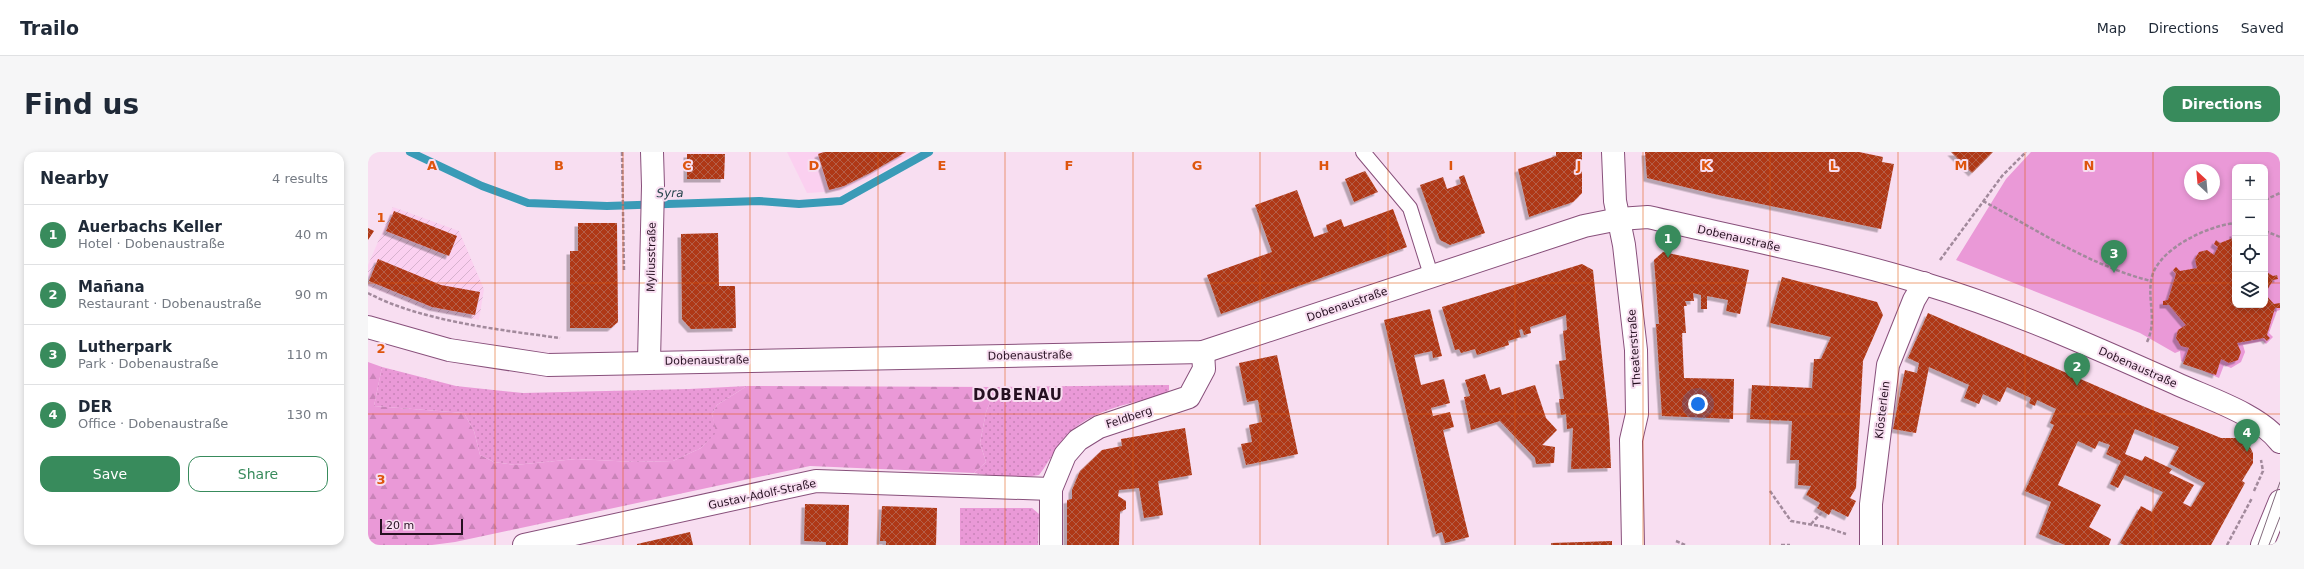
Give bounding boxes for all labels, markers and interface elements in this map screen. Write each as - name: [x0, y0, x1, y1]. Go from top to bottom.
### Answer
- text: Trailo: [20, 17, 79, 39]
- text: Map: [2097, 20, 2126, 36]
- text: Directions: [2148, 20, 2219, 36]
- text: Saved: [2241, 20, 2284, 36]
- button: Directions: [2163, 86, 2280, 122]
- text: Find us: [24, 88, 139, 121]
- text: A: [427, 158, 437, 173]
- text: B: [554, 158, 564, 173]
- text: C: [682, 158, 692, 173]
- text: D: [809, 158, 820, 173]
- text: E: [938, 158, 946, 173]
- text: F: [1065, 158, 1073, 173]
- text: G: [1192, 158, 1202, 173]
- text: H: [1319, 158, 1329, 173]
- text: I: [1449, 158, 1453, 173]
- text: J: [1576, 158, 1581, 173]
- text: K: [1701, 158, 1712, 173]
- text: L: [1830, 158, 1838, 173]
- text: M: [1955, 158, 1967, 173]
- text: N: [2084, 158, 2094, 173]
- north arrow: [2184, 164, 2220, 200]
- map controls: [2232, 164, 2268, 308]
- button: +: [2232, 164, 2268, 200]
- text: Nearby: [40, 168, 109, 188]
- text: 4 results: [272, 171, 328, 186]
- water label: Syra: [656, 186, 684, 200]
- button: −: [2232, 200, 2268, 236]
- text: 1: [376, 210, 386, 225]
- text: Auerbachs Keller: [78, 218, 222, 236]
- street label: Myliusstraße: [644, 222, 659, 292]
- street label: Dobenaustraße: [1696, 223, 1782, 254]
- pin: 1: [1655, 225, 1681, 258]
- text: 1: [48, 227, 58, 242]
- text: 40 m: [295, 227, 328, 242]
- text: Hotel · Dobenaustraße: [78, 236, 225, 251]
- button: locate: [2232, 236, 2268, 272]
- pin: 3: [2101, 240, 2127, 273]
- button: layers: [2232, 272, 2268, 308]
- text: Mañana: [78, 278, 145, 296]
- street label: Dobenaustraße: [1305, 284, 1390, 324]
- text: 2: [48, 287, 58, 302]
- text: 90 m: [295, 287, 328, 302]
- text: Restaurant · Dobenaustraße: [78, 296, 262, 311]
- street label: Theaterstraße: [1625, 308, 1644, 388]
- text: Lutherpark: [78, 338, 172, 356]
- text: 2: [376, 341, 386, 356]
- street label: Dobenaustraße: [2096, 344, 2179, 391]
- text: 3: [48, 347, 58, 362]
- text: 110 m: [286, 347, 328, 362]
- street label: Dobenaustraße: [988, 348, 1073, 363]
- street label: Dobenaustraße: [665, 353, 750, 368]
- pin: 2: [2064, 353, 2090, 386]
- text: Park · Dobenaustraße: [78, 356, 219, 371]
- street label: Klösterlein: [1872, 380, 1892, 440]
- district label: DOBENAU: [973, 386, 1063, 404]
- your location: [1688, 394, 1708, 414]
- text: DER: [78, 398, 112, 416]
- street label: Feldberg: [1105, 404, 1154, 431]
- text: 4: [48, 407, 58, 422]
- text: 130 m: [286, 407, 328, 422]
- text: Office · Dobenaustraße: [78, 416, 228, 431]
- pin: 4: [2234, 419, 2260, 452]
- button: Save: [40, 456, 180, 492]
- button: Share: [188, 456, 328, 492]
- text: 3: [376, 472, 386, 487]
- street label: Gustav-Adolf-Straße: [707, 477, 817, 512]
- scale bar: [380, 517, 463, 536]
- text: 20 m: [386, 519, 414, 532]

